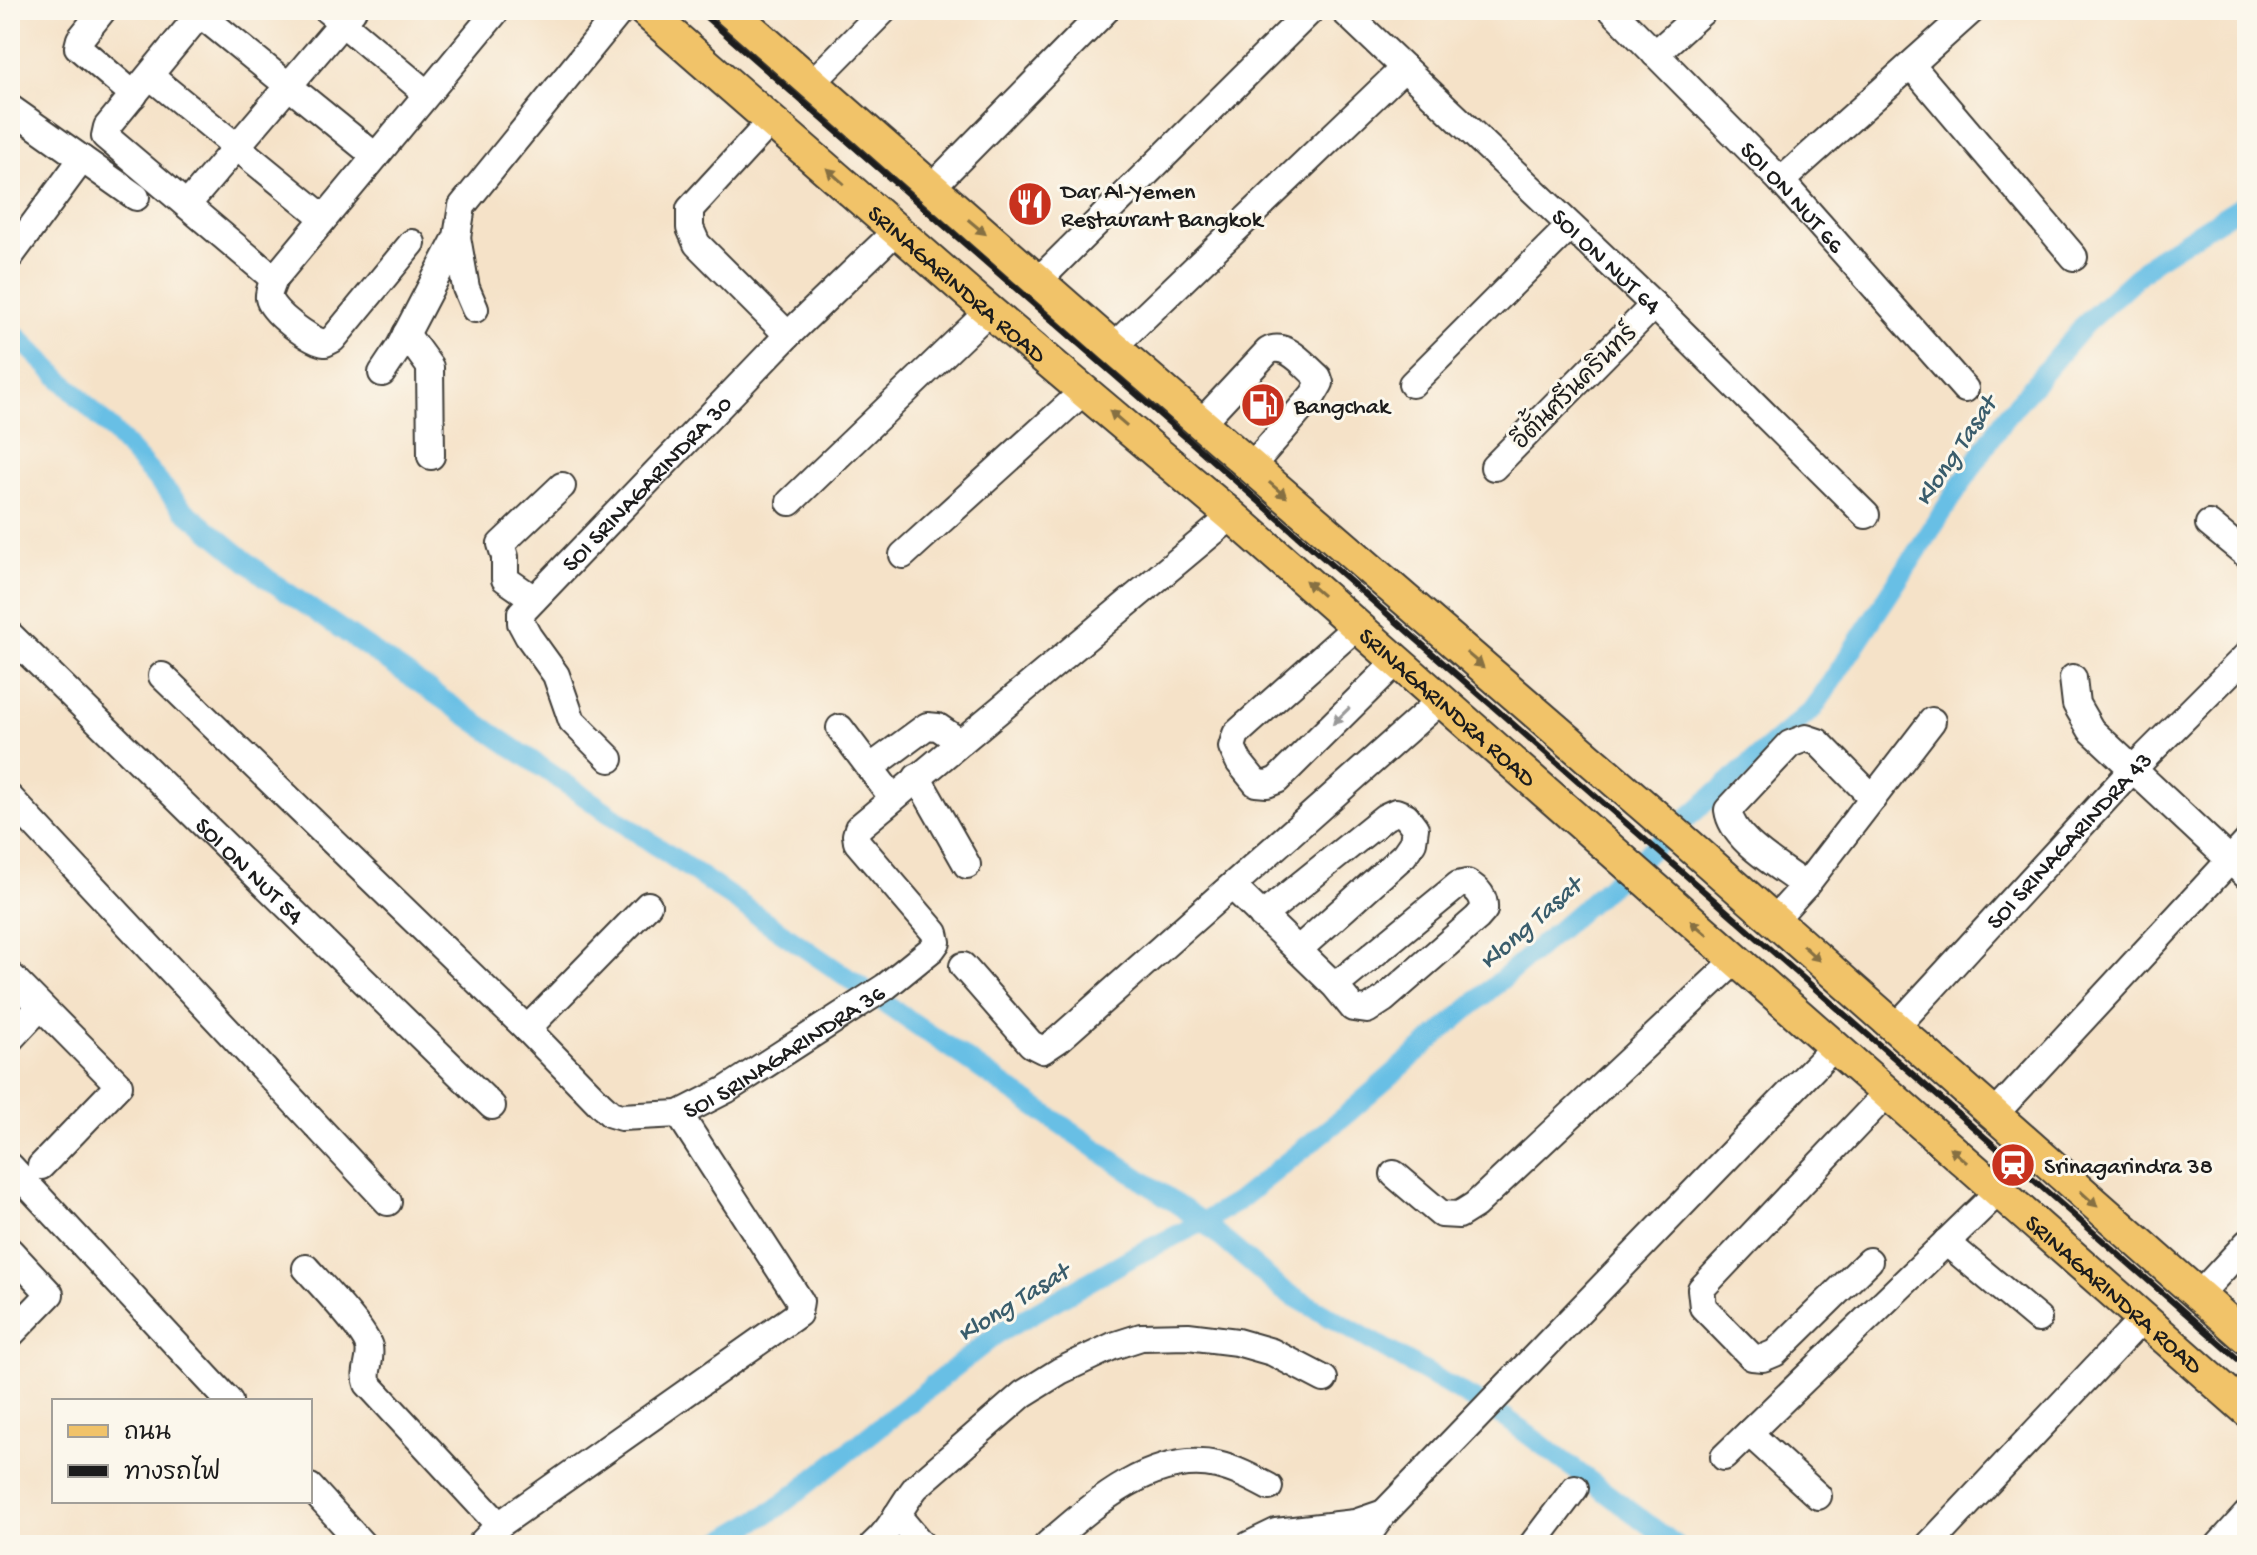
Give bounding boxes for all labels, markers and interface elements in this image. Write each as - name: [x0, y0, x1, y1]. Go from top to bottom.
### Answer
- street label: SOI ON NUT 66: [1732, 137, 1850, 261]
- one-way arrow: [826, 168, 846, 185]
- place label: Dar Al-Yemen Restaurant Bangkok: [1059, 179, 1265, 236]
- restaurant icon: Dar Al-Yemen Restaurant Bangkok: [1006, 180, 1054, 228]
- street label: SRINAGARINDRA ROAD: [860, 200, 1051, 371]
- street label: SOI ON NUT 64: [1544, 204, 1666, 322]
- one-way arrow: [967, 218, 987, 235]
- street label: อีตั้นศรีนครินทร์: [1500, 312, 1645, 457]
- fuel station icon: Bangchak: [1239, 381, 1287, 429]
- water label: Klong Tasat: [1910, 388, 2008, 513]
- street label: SOI SRINAGARINDRA 30: [557, 391, 740, 579]
- place label: Bangchak: [1293, 394, 1392, 423]
- one-way arrow: [1108, 410, 1128, 427]
- one-way arrow: [1268, 481, 1288, 498]
- one-way arrow: [1305, 580, 1324, 598]
- street label: SRINAGARINDRA ROAD: [1351, 623, 1541, 795]
- one-way arrow: [1465, 651, 1485, 668]
- one-way arrow: [1332, 706, 1351, 725]
- street label: SOI SRINAGARINDRA 43: [1982, 747, 2160, 937]
- street label: SOI ON NUT 54: [187, 813, 309, 933]
- water label: Klong Tasat: [1474, 870, 1593, 978]
- one-way arrow: [1689, 920, 1709, 937]
- one-way arrow: [1801, 943, 1820, 961]
- street label: SOI SRINAGARINDRA 36: [679, 979, 892, 1127]
- station icon: Srinagarindra 38: [1989, 1141, 2037, 1189]
- one-way arrow: [1948, 1147, 1968, 1164]
- place label: Srinagarindra 38: [2044, 1154, 2213, 1183]
- one-way arrow: [2080, 1190, 2099, 1208]
- street label: SRINAGARINDRA ROAD: [2017, 1210, 2208, 1382]
- water label: Klong Tasat: [953, 1256, 1080, 1351]
- legend: [52, 1399, 312, 1503]
- text: ถนน: [124, 1420, 171, 1449]
- text: ทางรถไฟ: [124, 1455, 221, 1489]

